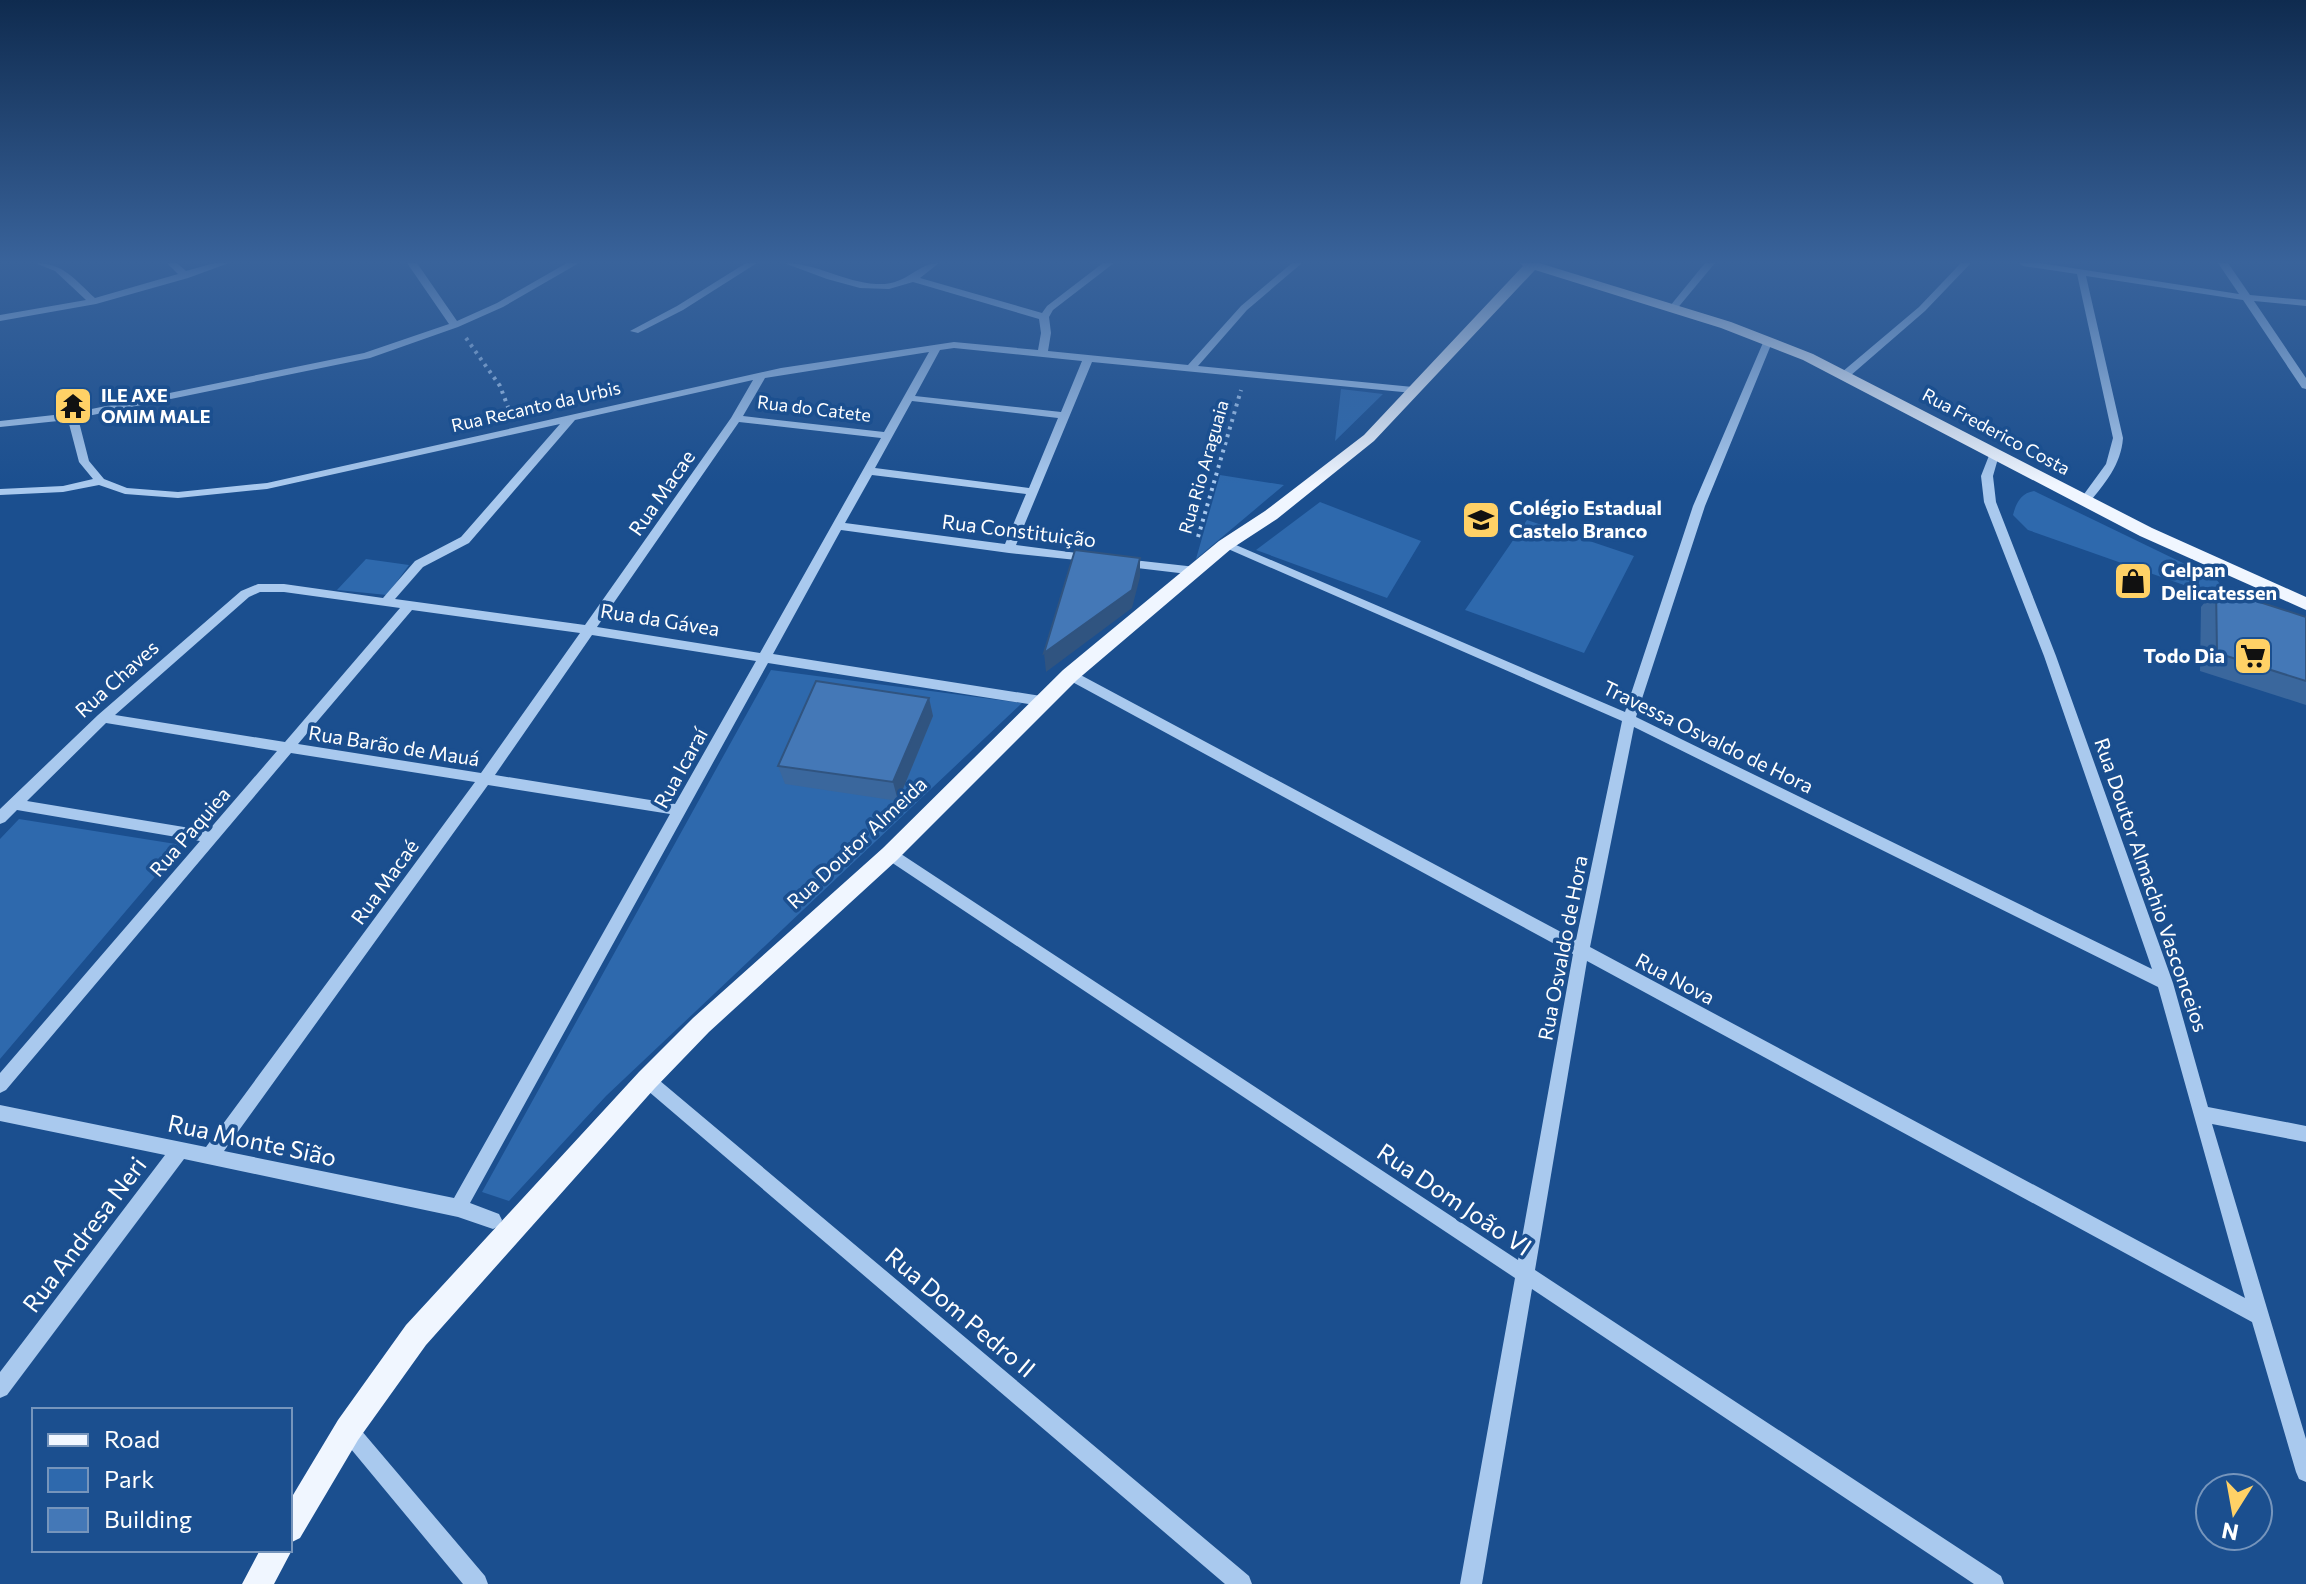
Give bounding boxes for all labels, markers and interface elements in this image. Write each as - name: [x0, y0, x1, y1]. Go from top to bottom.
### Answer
- street label: Rua Recanto da Urbis: [449, 376, 623, 436]
- street label: Rua Frederico Costa: [1919, 383, 2074, 479]
- place label: ILE AXE OMIM MALE: [101, 384, 211, 427]
- temple icon: ILE AXE OMIM MALE: [52, 385, 94, 427]
- street label: Rua do Catete: [756, 390, 872, 426]
- street label: Rua Rio Araguaia: [1173, 397, 1233, 536]
- street label: Rua Macae: [623, 445, 699, 540]
- place label: Colégio Estadual Castelo Branco: [1509, 495, 1662, 542]
- school or university icon: Colégio Estadual Castelo Branco: [1460, 499, 1502, 541]
- street label: Rua Constituição: [941, 509, 1097, 551]
- place label: Gelpan Delicatessen: [2161, 557, 2277, 604]
- shop icon: Gelpan Delicatessen: [2112, 560, 2154, 602]
- street label: Rua da Gávea: [599, 598, 721, 640]
- street label: Rua Chaves: [70, 635, 163, 722]
- supermarket icon: Todo Dia: [2232, 635, 2274, 677]
- place label: Todo Dia: [2143, 643, 2225, 667]
- street label: Travessa Osvaldo de Hora: [1599, 675, 1818, 798]
- street label: Rua Barão de Mauá: [307, 720, 481, 770]
- street label: Rua Icaraí: [648, 722, 712, 812]
- street label: Rua Doutor Almachio Vasconceios: [2090, 734, 2214, 1035]
- street label: Rua Doutor Almeida: [781, 771, 931, 913]
- street label: Rua Paquiea: [144, 782, 235, 881]
- street label: Rua Macaé: [345, 834, 423, 929]
- street label: Rua Osvaldo de Hora: [1532, 853, 1592, 1042]
- street label: Rua Nova: [1632, 947, 1719, 1009]
- street label: Rua Monte Sião: [165, 1108, 339, 1172]
- street label: Rua Dom João VI: [1372, 1136, 1538, 1261]
- street label: Rua Andresa Neri: [16, 1151, 152, 1318]
- street label: Rua Dom Pedro II: [880, 1241, 1042, 1383]
- legend: [32, 1408, 292, 1552]
- text: Road: [104, 1424, 160, 1453]
- text: Park: [104, 1464, 154, 1493]
- north arrow: [2194, 1472, 2274, 1552]
- text: Building: [104, 1504, 192, 1533]
- text: N: [2219, 1517, 2241, 1547]

